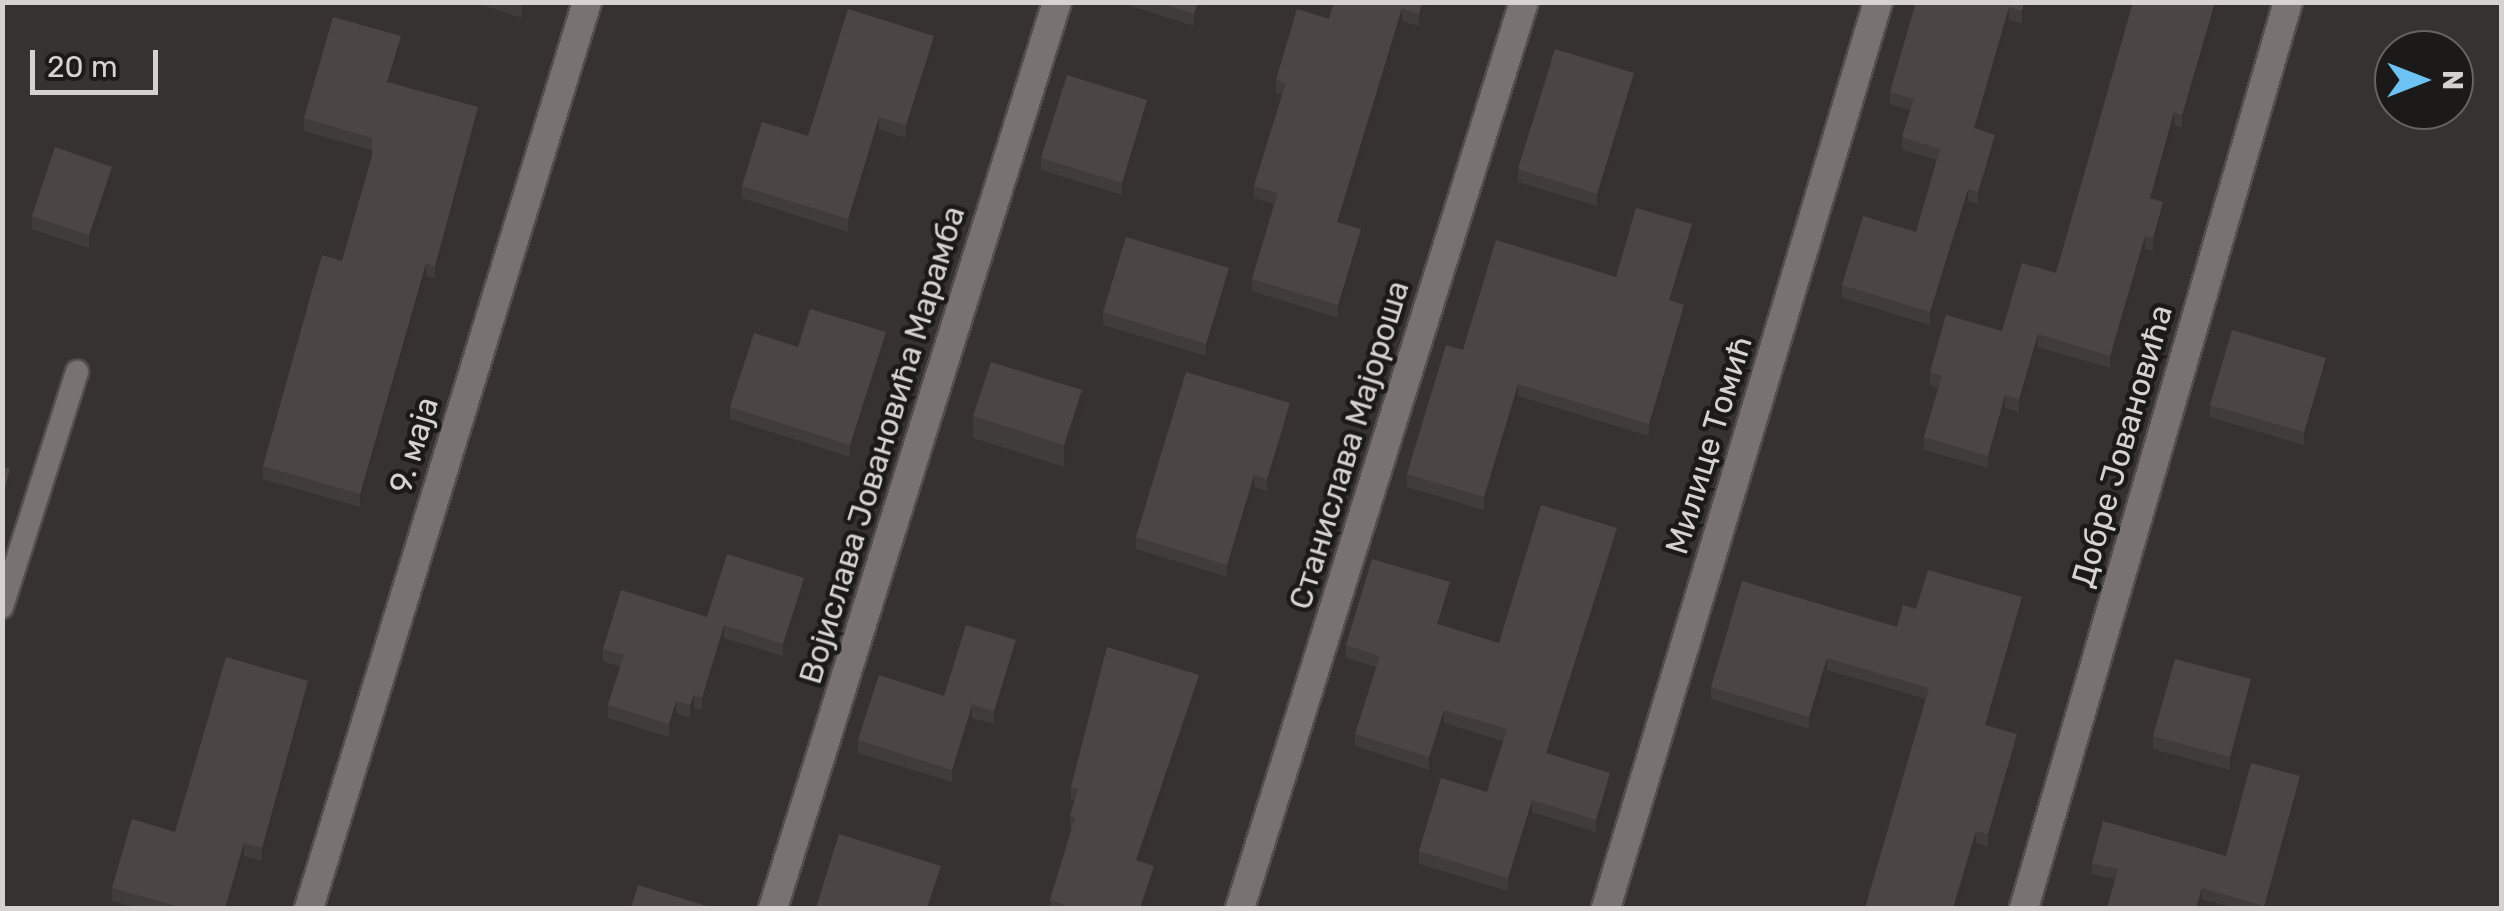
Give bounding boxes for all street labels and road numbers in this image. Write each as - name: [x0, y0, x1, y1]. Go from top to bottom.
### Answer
- street label: Војислава Јовановића Марамба: [791, 202, 973, 688]
- street label: Станислава Мајороша: [1281, 276, 1417, 614]
- street label: Добре Јовановића: [2063, 301, 2181, 591]
- street label: Милице Томић: [1658, 331, 1760, 559]
- street label: 9. маја: [381, 392, 447, 498]

